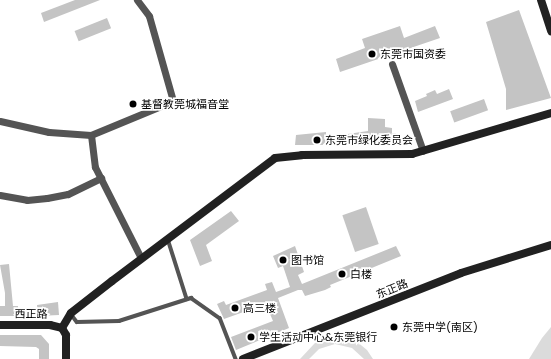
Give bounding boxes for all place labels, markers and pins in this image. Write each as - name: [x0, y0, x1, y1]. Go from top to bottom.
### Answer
- place label: 东莞市国资委: [380, 47, 446, 61]
- marker: 东莞市国资委: [367, 49, 377, 59]
- place label: 基督教莞城福音堂: [141, 97, 229, 111]
- marker: 基督教莞城福音堂: [128, 99, 138, 109]
- place label: 东莞市绿化委员会: [325, 133, 413, 147]
- marker: 东莞市绿化委员会: [312, 135, 322, 145]
- place label: 图书馆: [291, 253, 324, 267]
- marker: 图书馆: [278, 255, 288, 265]
- place label: 白楼: [350, 267, 372, 281]
- marker: 白楼: [337, 269, 347, 279]
- place label: 高三楼: [243, 301, 276, 315]
- marker: 高三楼: [230, 303, 240, 313]
- place label: 东莞中学(南区): [402, 320, 478, 334]
- marker: 东莞中学(南区): [389, 322, 399, 332]
- place label: 学生活动中心&东莞银行: [259, 330, 377, 344]
- marker: 学生活动中心&东莞银行: [246, 332, 256, 342]

